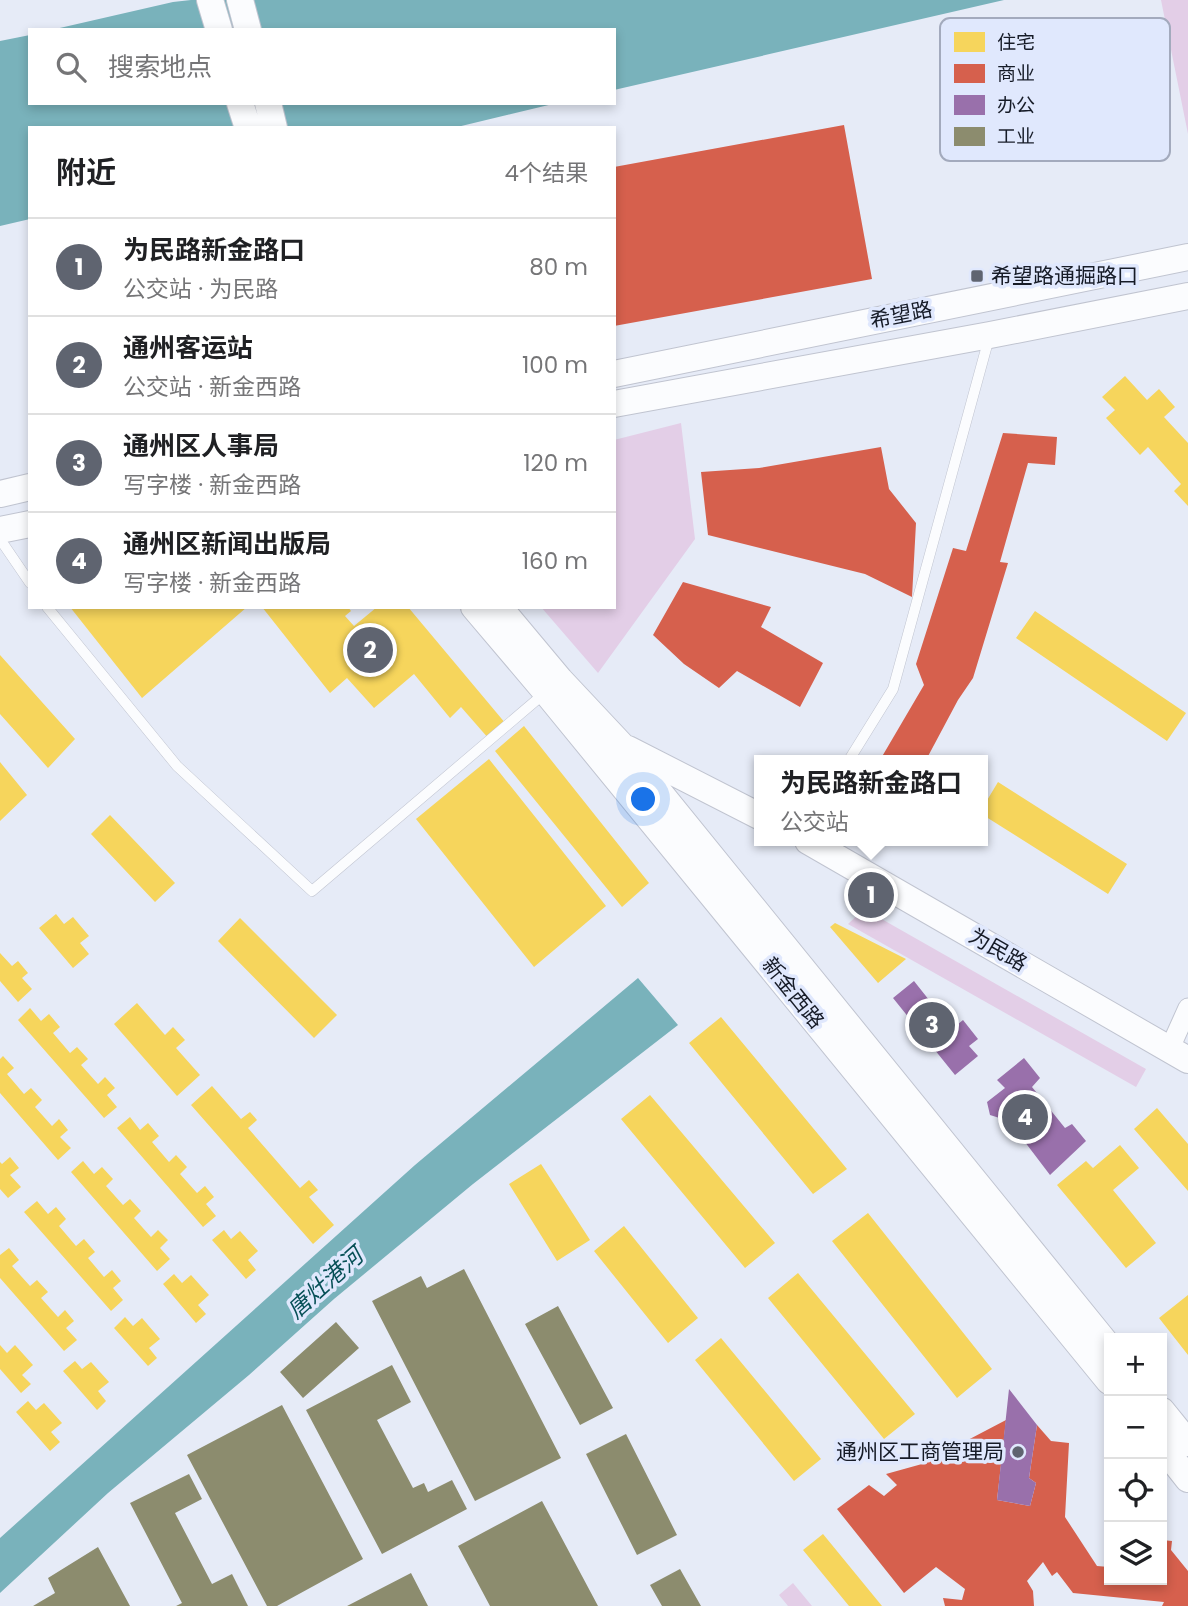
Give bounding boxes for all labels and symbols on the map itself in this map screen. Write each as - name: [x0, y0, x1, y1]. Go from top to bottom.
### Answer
- legend: [940, 18, 1170, 161]
- text: 住宅: [997, 29, 1035, 56]
- text: 商业: [997, 60, 1035, 87]
- text: 办公: [997, 92, 1035, 119]
- text: 工业: [997, 123, 1035, 150]
- place label: 希望路通掘路口: [991, 261, 1138, 290]
- marker: 希望路通掘路口: [969, 268, 985, 284]
- street label: 希望路: [867, 294, 935, 335]
- pin: 2: [347, 624, 393, 676]
- your location: [626, 782, 660, 816]
- pin: 1: [848, 869, 894, 921]
- street label: 为民路: [964, 921, 1033, 978]
- street label: 新金西路: [756, 951, 831, 1034]
- pin: 3: [909, 999, 955, 1051]
- pin: 4: [1002, 1091, 1048, 1143]
- water label: 唐灶港河: [280, 1238, 373, 1326]
- place label: 通州区工商管理局: [836, 1437, 1004, 1466]
- marker: 通州区工商管理局: [1010, 1444, 1026, 1460]

